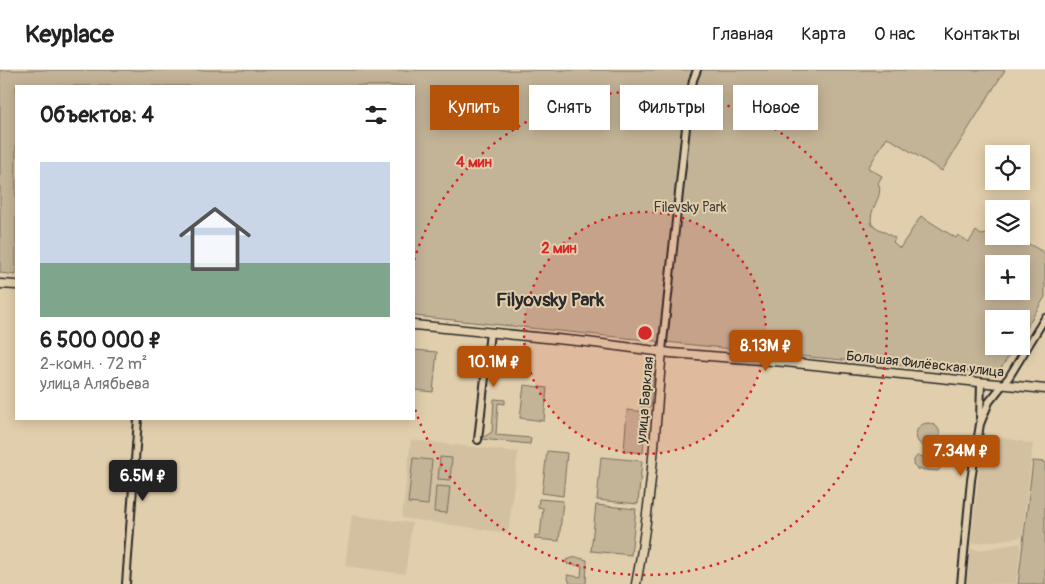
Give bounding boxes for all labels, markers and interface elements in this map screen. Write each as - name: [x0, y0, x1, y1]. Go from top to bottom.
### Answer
- text: Keyplace: [25, 20, 114, 49]
- text: Главная: [712, 23, 773, 46]
- text: Карта: [801, 23, 846, 46]
- text: О нас: [874, 23, 916, 46]
- text: Контакты: [944, 23, 1020, 46]
- chip: Купить: [430, 85, 519, 130]
- chip: Снять: [529, 85, 610, 130]
- chip: Фильтры: [620, 85, 723, 130]
- chip: Новое: [733, 85, 818, 130]
- icon: filters: [362, 101, 390, 129]
- text: Объектов: 4: [40, 102, 154, 129]
- map controls: [985, 145, 1030, 355]
- button: locate: [985, 145, 1030, 190]
- text: 4 мин: [456, 153, 493, 172]
- icon: home: [170, 194, 260, 284]
- park label: Filevsky Park: [653, 199, 727, 216]
- button: layers: [985, 200, 1030, 245]
- text: 2 мин: [541, 239, 577, 258]
- button: +: [985, 255, 1030, 300]
- district label: Filyovsky Park: [496, 288, 605, 312]
- button: −: [985, 310, 1030, 355]
- centre of rings: [636, 324, 654, 342]
- text: 6 500 000 ₽: [40, 327, 162, 354]
- pin: 8.13M ₽: [720, 330, 812, 372]
- text: 8.13M ₽: [740, 336, 792, 356]
- pin: 10.1M ₽: [448, 346, 540, 388]
- street label: Большая Филёвская улица: [845, 347, 1005, 381]
- text: 10.1M ₽: [468, 352, 520, 372]
- text: 2-комн. · 72 m²: [40, 354, 147, 374]
- street label: улица Барклая: [633, 356, 657, 445]
- text: улица Алябьева: [40, 374, 149, 394]
- pin: 7.34M ₽: [915, 434, 1007, 477]
- text: 7.34M ₽: [934, 441, 988, 461]
- pin: 6.5M ₽: [102, 460, 184, 502]
- text: 6.5M ₽: [120, 466, 166, 486]

